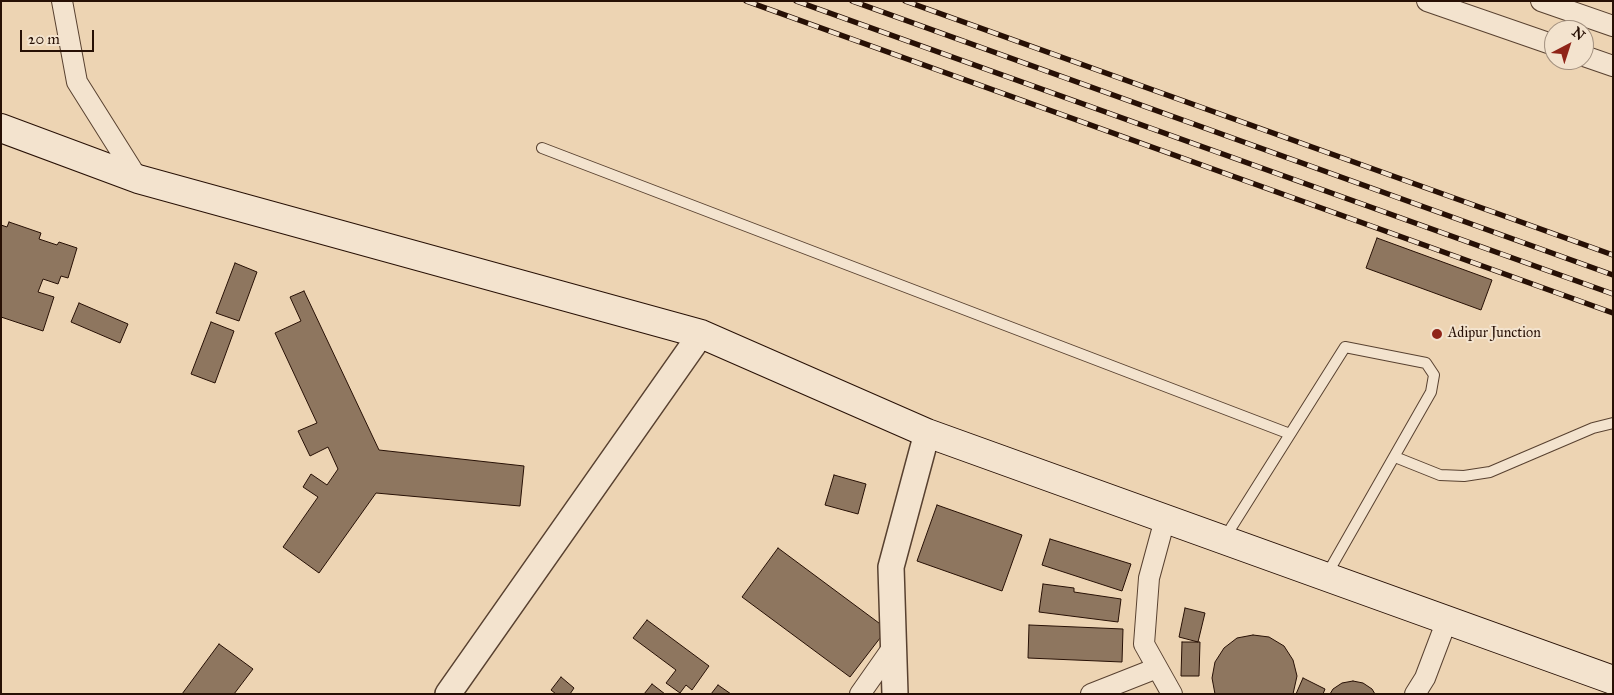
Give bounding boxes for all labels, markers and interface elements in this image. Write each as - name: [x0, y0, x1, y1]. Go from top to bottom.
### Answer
- scale bar: [22, 20, 96, 52]
- north arrow: [1544, 20, 1594, 70]
- text: N: [1568, 24, 1588, 44]
- text: 20 m: [28, 30, 60, 48]
- place label: Adipur Junction: [1448, 326, 1541, 342]
- marker: Adipur Junction: [1430, 327, 1444, 341]

